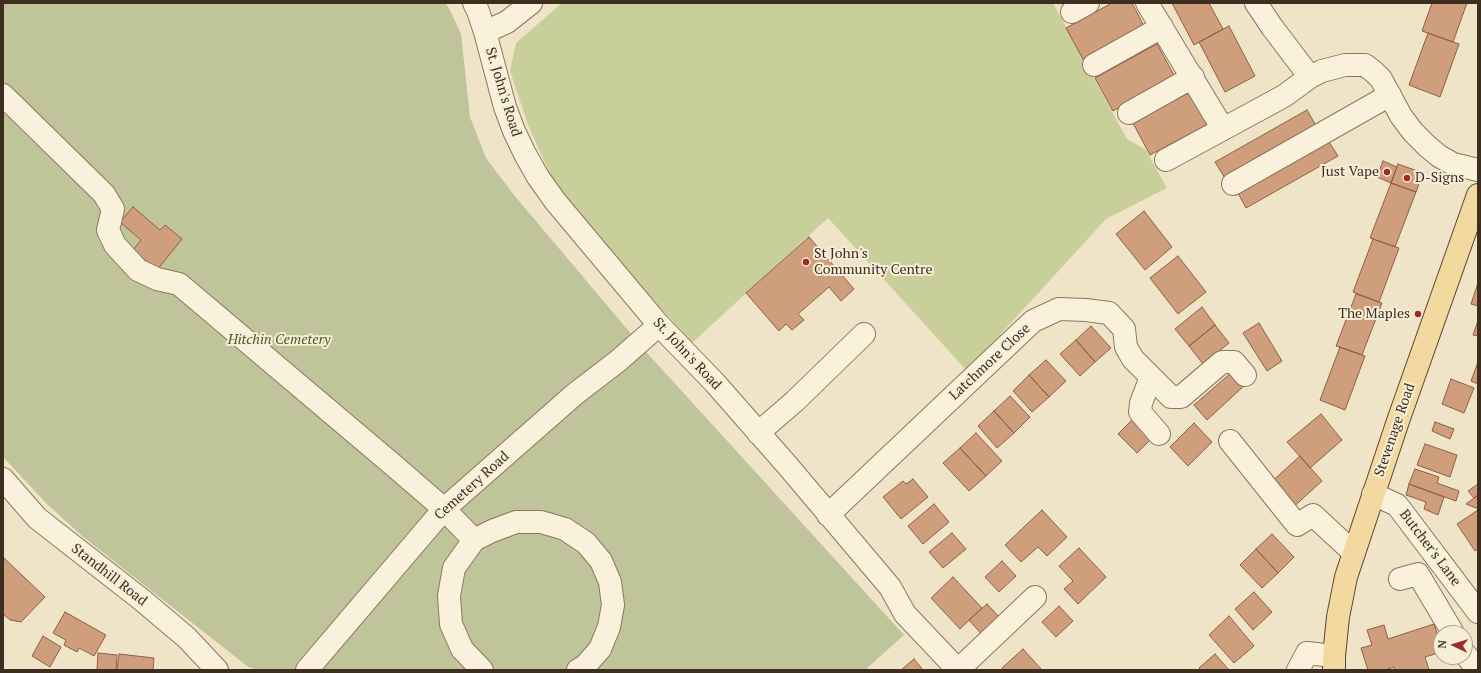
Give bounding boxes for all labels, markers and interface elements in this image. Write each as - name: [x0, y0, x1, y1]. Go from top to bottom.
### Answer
- street label: St. John's Road: [481, 45, 525, 139]
- place label: Just Vape: [1321, 164, 1379, 180]
- marker: Just Vape: [1382, 167, 1392, 177]
- place label: D-Signs: [1415, 170, 1464, 186]
- marker: D-Signs: [1402, 173, 1412, 183]
- place label: St John's Community Centre: [814, 246, 932, 278]
- marker: St John's Community Centre: [801, 257, 811, 267]
- place label: The Maples: [1338, 306, 1410, 322]
- marker: The Maples: [1413, 309, 1423, 319]
- street label: St. John's Road: [649, 314, 725, 394]
- street label: Latchmore Close: [946, 320, 1034, 404]
- park label: Hitchin Cemetery: [228, 332, 330, 348]
- street label: Stevenage Road: [1371, 381, 1419, 479]
- street label: Cemetery Road: [431, 448, 513, 524]
- street label: Butcher's Lane: [1396, 506, 1464, 590]
- street label: Standhill Road: [68, 540, 150, 610]
- north arrow: [1433, 625, 1473, 665]
- text: N: [1435, 640, 1449, 649]

